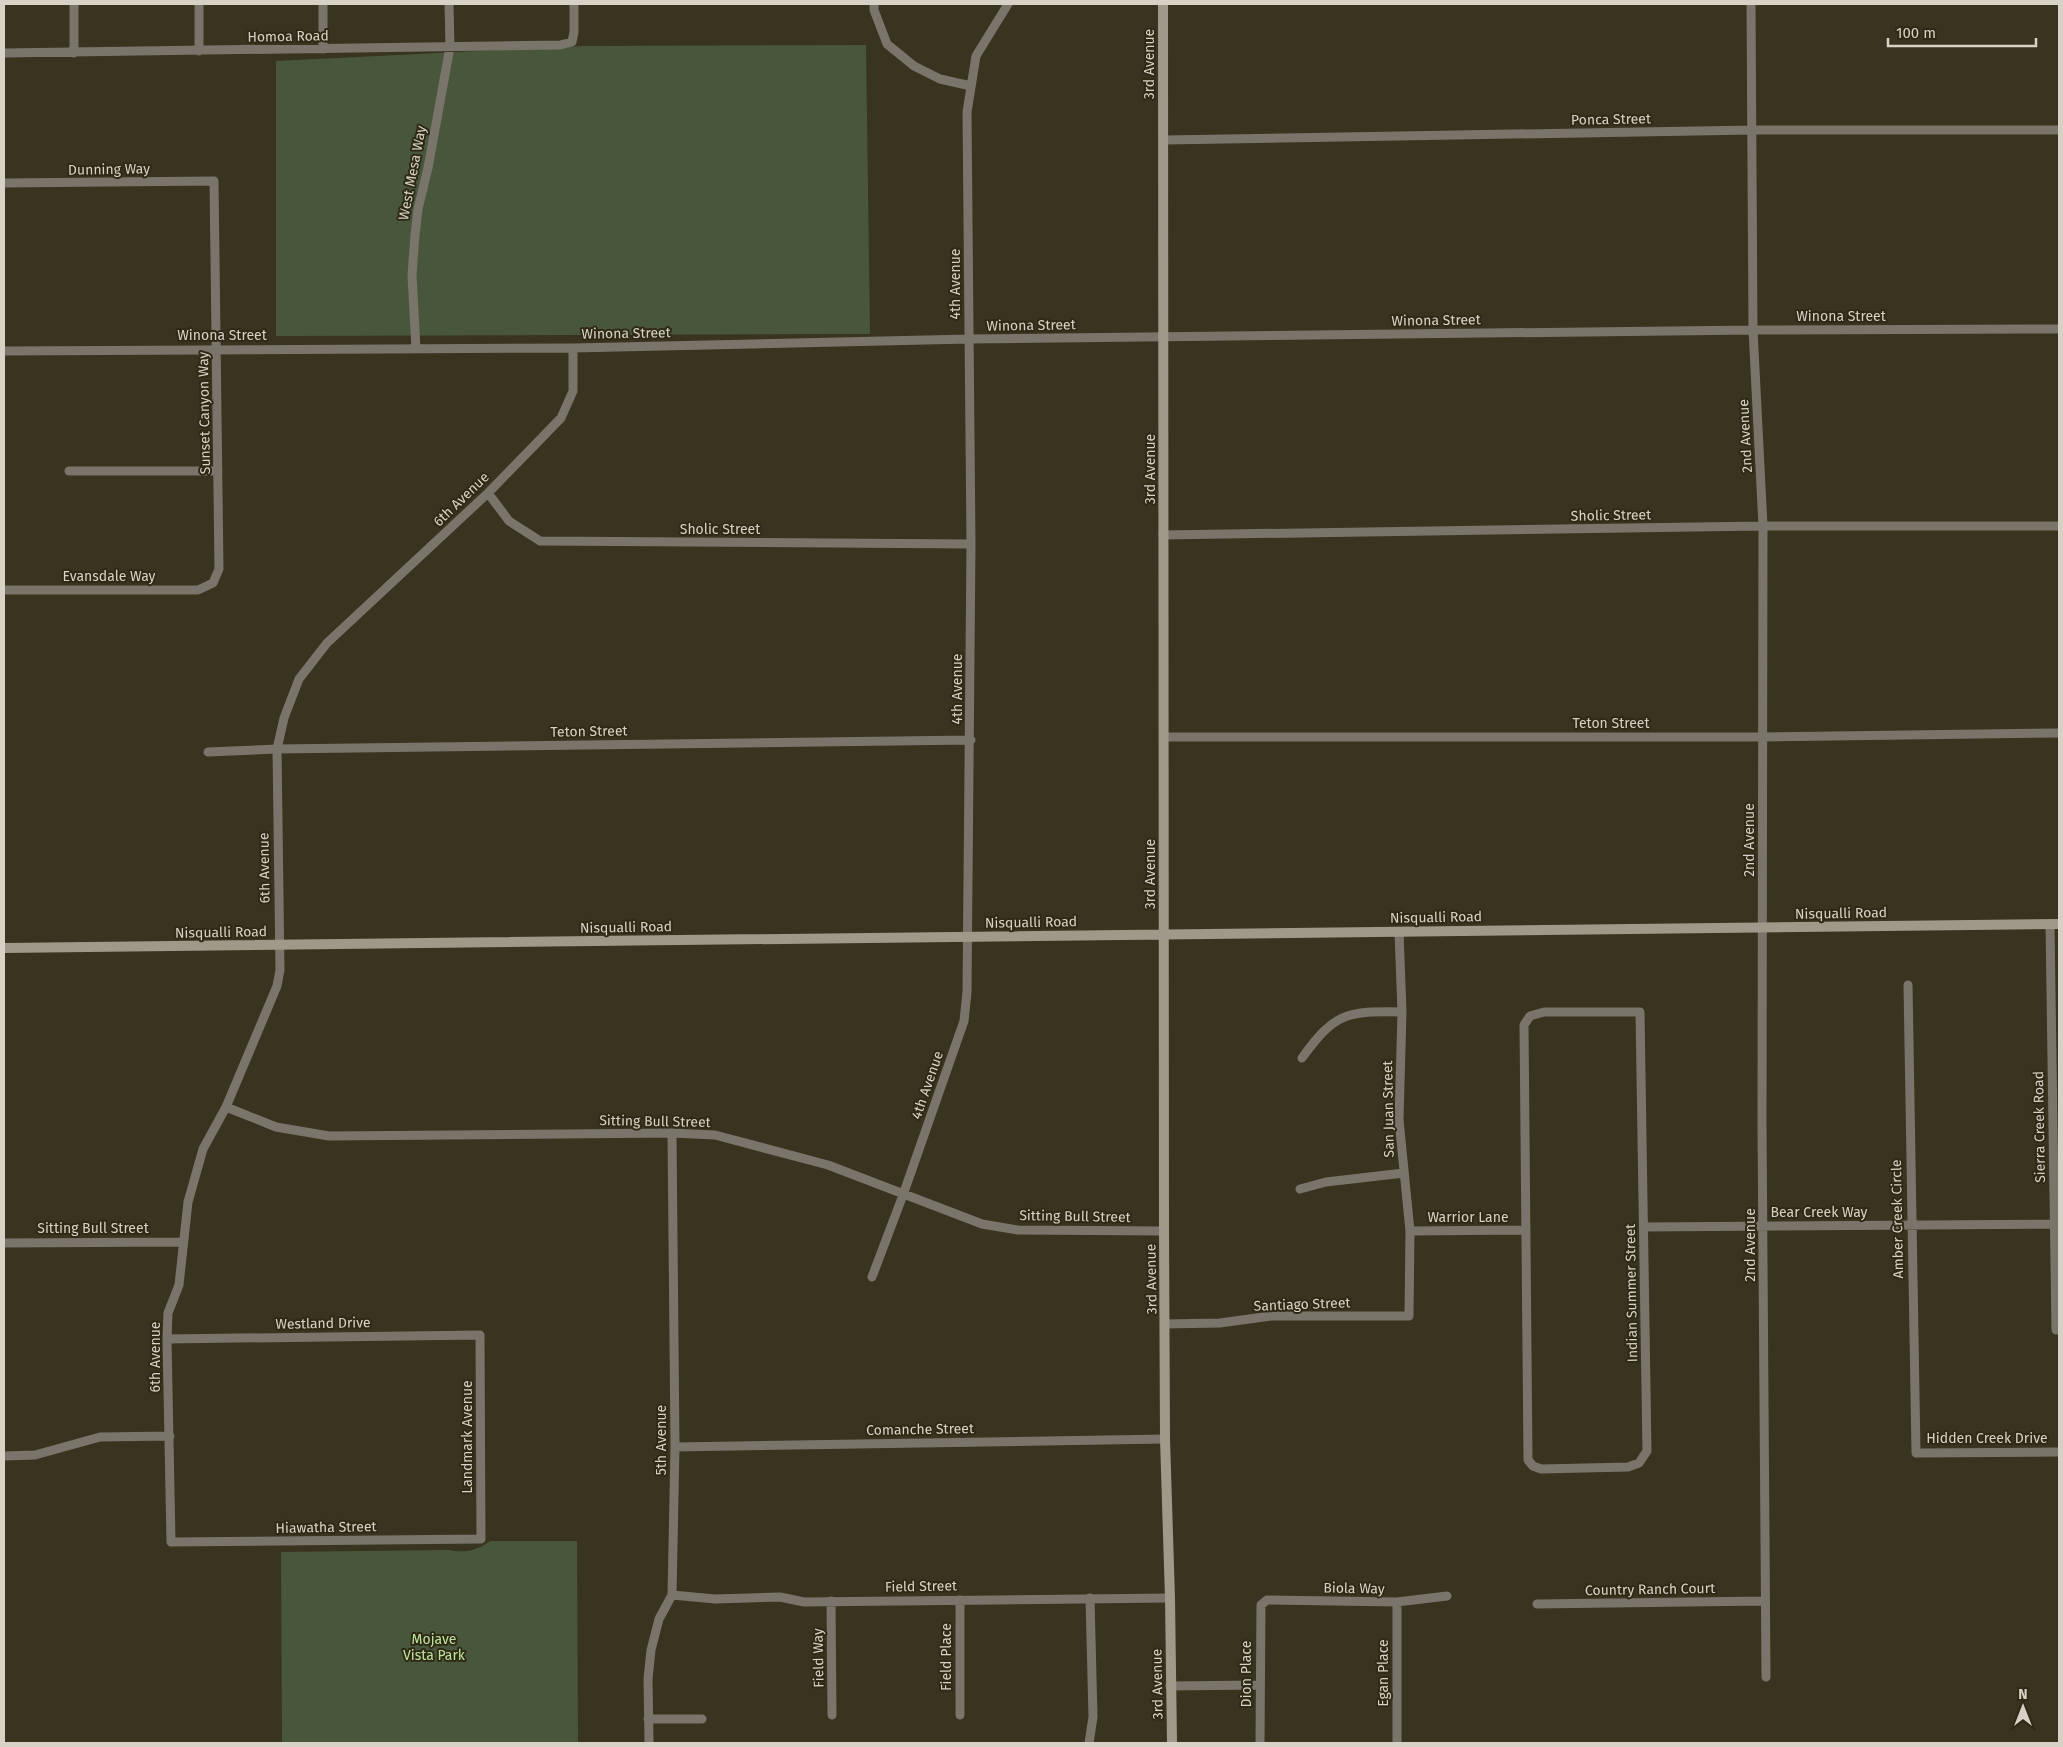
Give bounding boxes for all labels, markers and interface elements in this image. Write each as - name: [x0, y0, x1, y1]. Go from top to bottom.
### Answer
- scale bar: [1888, 15, 2036, 47]
- text: 100 m: [1896, 24, 1936, 42]
- street label: Homoa Road: [247, 27, 329, 46]
- street label: 3rd Avenue: [1141, 29, 1158, 99]
- street label: Ponca Street: [1571, 110, 1652, 129]
- street label: West Mesa Way: [395, 124, 430, 222]
- street label: Dunning Way: [68, 160, 150, 179]
- street label: 4th Avenue: [947, 249, 964, 319]
- street label: Winona Street: [1796, 308, 1887, 325]
- street label: Winona Street: [1391, 311, 1482, 330]
- street label: Winona Street: [986, 316, 1077, 335]
- street label: Winona Street: [581, 324, 672, 343]
- street label: Winona Street: [177, 327, 268, 344]
- street label: Sunset Canyon Way: [195, 351, 214, 474]
- street label: 2nd Avenue: [1735, 399, 1756, 473]
- street label: 3rd Avenue: [1142, 434, 1159, 504]
- street label: 6th Avenue: [430, 469, 493, 530]
- street label: Sholic Street: [1571, 506, 1652, 525]
- street label: Sholic Street: [680, 521, 761, 538]
- street label: Evansdale Way: [63, 568, 156, 585]
- street label: 4th Avenue: [949, 654, 966, 724]
- street label: Teton Street: [1572, 715, 1650, 732]
- street label: Teton Street: [550, 722, 629, 741]
- street label: 2nd Avenue: [1741, 803, 1758, 877]
- street label: 6th Avenue: [255, 832, 274, 904]
- street label: 3rd Avenue: [1142, 839, 1159, 909]
- street label: Nisqualli Road: [1795, 904, 1887, 923]
- street label: Nisqualli Road: [1390, 908, 1482, 927]
- street label: Nisqualli Road: [985, 913, 1077, 932]
- street label: Nisqualli Road: [580, 918, 672, 937]
- street label: Nisqualli Road: [175, 923, 267, 942]
- street label: 4th Avenue: [908, 1049, 947, 1121]
- street label: San Juan Street: [1379, 1059, 1398, 1158]
- street label: Sierra Creek Road: [2030, 1071, 2049, 1183]
- street label: Sitting Bull Street: [599, 1112, 712, 1131]
- street label: Amber Creek Circle: [1888, 1159, 1907, 1279]
- street label: Bear Creek Way: [1771, 1204, 1868, 1221]
- street label: Sitting Bull Street: [1019, 1207, 1132, 1226]
- street label: 2nd Avenue: [1742, 1208, 1759, 1282]
- street label: Warrior Lane: [1427, 1209, 1509, 1226]
- street label: Sitting Bull Street: [37, 1220, 150, 1237]
- street label: Indian Summer Street: [1622, 1223, 1641, 1362]
- street label: 3rd Avenue: [1142, 1244, 1161, 1314]
- street label: Santiago Street: [1253, 1294, 1352, 1315]
- street label: Westland Drive: [275, 1314, 371, 1333]
- street label: 6th Avenue: [147, 1322, 164, 1392]
- street label: Landmark Avenue: [459, 1380, 476, 1494]
- street label: 5th Avenue: [653, 1405, 670, 1475]
- street label: Comanche Street: [866, 1420, 975, 1439]
- street label: Hidden Creek Drive: [1926, 1430, 2048, 1447]
- street label: Hiawatha Street: [275, 1518, 378, 1537]
- street label: Field Street: [885, 1577, 958, 1596]
- street label: Biola Way: [1323, 1579, 1385, 1598]
- street label: Country Ranch Court: [1585, 1580, 1716, 1599]
- street label: Field Place: [938, 1623, 955, 1691]
- street label: Field Way: [809, 1628, 828, 1688]
- park label: Mojave Vista Park: [403, 1631, 466, 1664]
- street label: Egan Place: [1375, 1639, 1392, 1707]
- street label: Dion Place: [1238, 1641, 1255, 1707]
- street label: 3rd Avenue: [1148, 1649, 1167, 1719]
- north arrow: [1998, 1682, 2048, 1732]
- text: N: [2018, 1686, 2028, 1703]

